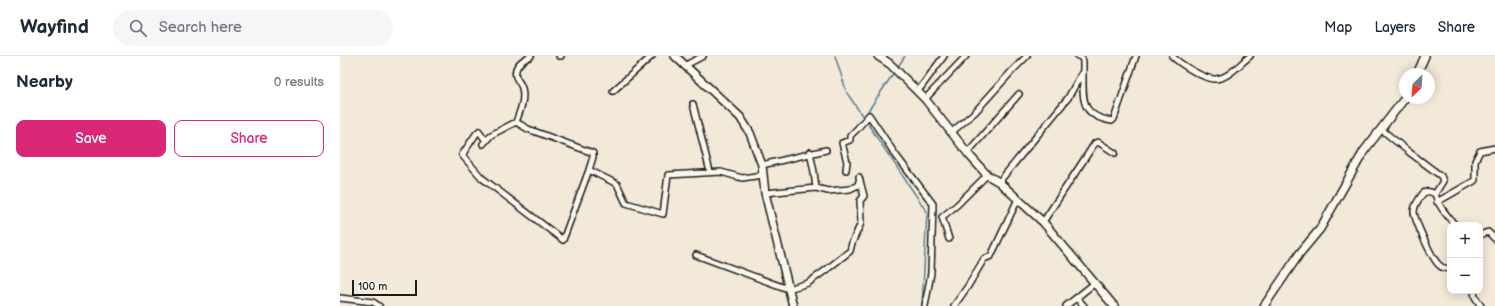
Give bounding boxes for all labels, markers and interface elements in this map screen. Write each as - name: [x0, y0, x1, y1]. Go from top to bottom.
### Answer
- search box: [113, 10, 393, 46]
- text: Wayfind: [20, 16, 89, 39]
- icon: search: [127, 17, 149, 39]
- text: Search here: [159, 18, 242, 37]
- text: Map: [1324, 19, 1352, 36]
- text: Layers: [1374, 19, 1416, 36]
- text: Share: [1438, 19, 1475, 36]
- north arrow: [1399, 68, 1435, 104]
- text: Nearby: [16, 72, 73, 92]
- text: 0 results: [274, 74, 324, 90]
- button: Save: [16, 120, 166, 157]
- button: Share: [174, 120, 324, 157]
- map controls: [1447, 222, 1483, 294]
- button: +: [1447, 222, 1483, 258]
- button: −: [1447, 258, 1483, 294]
- scale bar: [352, 278, 417, 297]
- text: 100 m: [358, 280, 387, 293]

